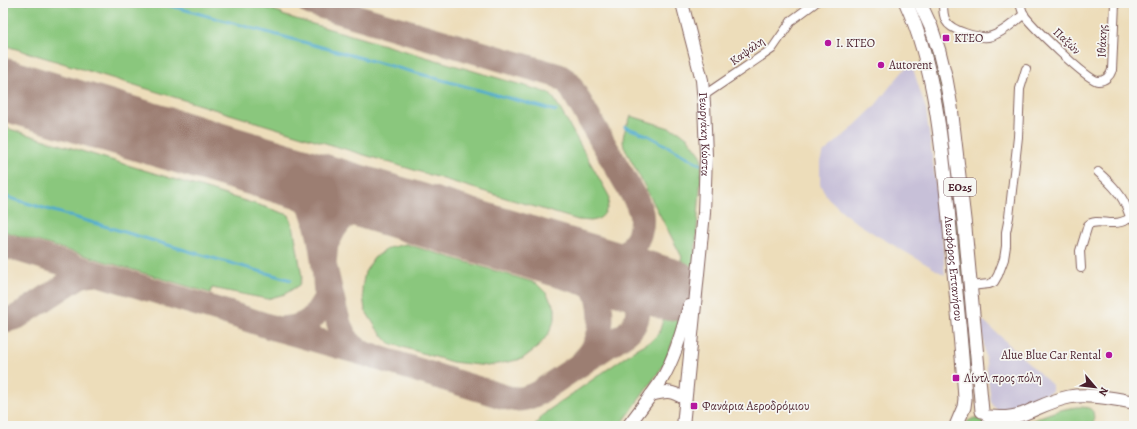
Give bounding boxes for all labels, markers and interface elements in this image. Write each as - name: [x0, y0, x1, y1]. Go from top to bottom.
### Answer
- street label: Παξών: [1050, 24, 1084, 58]
- street label: Ιθάκης: [1093, 24, 1111, 58]
- place label: ΚΤΕΟ: [954, 30, 983, 46]
- street label: Καψάλη: [726, 33, 768, 69]
- marker: ΚΤΕΟ: [941, 33, 951, 43]
- place label: Ι. ΚΤΕΟ: [836, 35, 875, 51]
- marker: Ι. ΚΤΕΟ: [823, 38, 833, 48]
- place label: Autorent: [888, 57, 933, 73]
- marker: Autorent: [876, 60, 886, 70]
- street label: Γεωργάκη Κώστα: [695, 92, 714, 177]
- road number: ΕΟ25: [944, 178, 976, 196]
- street label: Λεωφόρος Επτανήσου: [941, 214, 967, 322]
- place label: Alue Blue Car Rental: [1000, 347, 1101, 363]
- marker: Alue Blue Car Rental: [1104, 350, 1114, 360]
- north arrow: [1075, 367, 1115, 407]
- place label: Λίντλ προς πόλη: [963, 370, 1042, 386]
- marker: Λίντλ προς πόλη: [951, 373, 961, 383]
- text: N: [1095, 384, 1112, 399]
- place label: Φανάρια Αεροδρόμιου: [702, 398, 809, 414]
- marker: Φανάρια Αεροδρόμιου: [689, 401, 699, 411]

